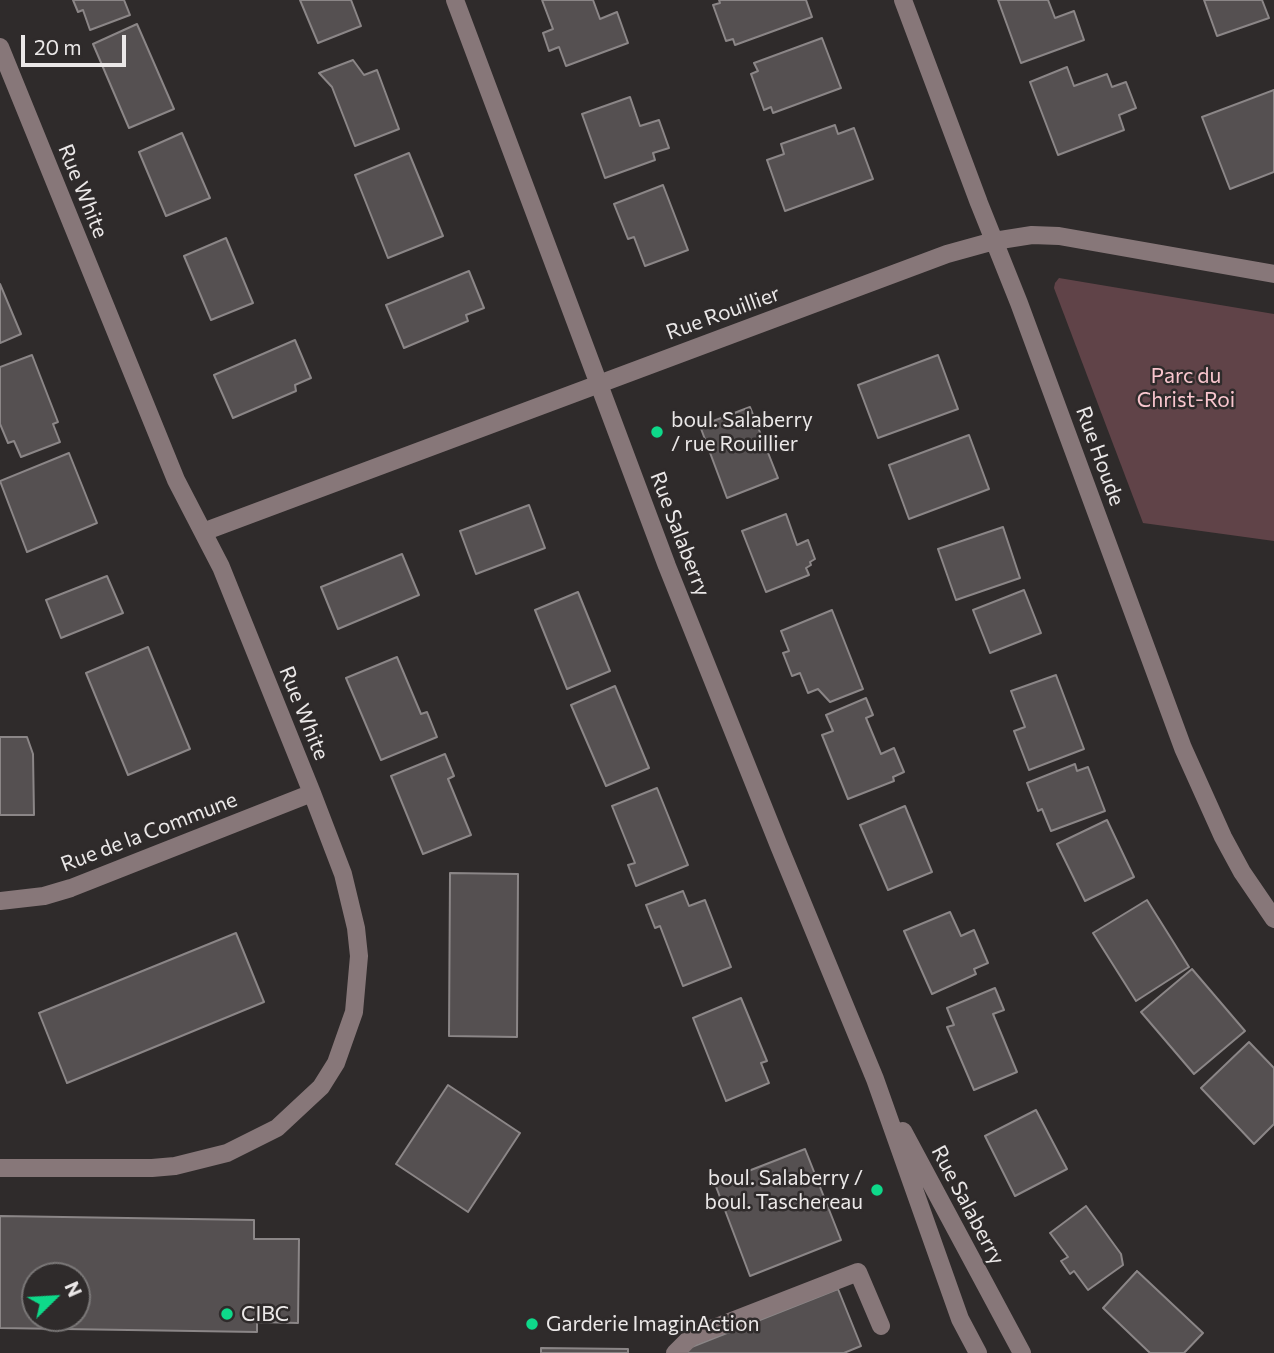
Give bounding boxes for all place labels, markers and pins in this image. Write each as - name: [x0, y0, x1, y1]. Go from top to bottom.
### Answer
- place label: boul. Salaberry / rue Rouillier: [671, 407, 813, 457]
- marker: boul. Salaberry / rue Rouillier: [649, 424, 665, 440]
- place label: boul. Salaberry / boul. Taschereau: [704, 1165, 863, 1215]
- marker: boul. Salaberry / boul. Taschereau: [869, 1182, 885, 1198]
- place label: CIBC: [241, 1301, 289, 1327]
- marker: CIBC: [219, 1306, 235, 1322]
- place label: Garderie ImaginAction: [546, 1311, 759, 1337]
- marker: Garderie ImaginAction: [524, 1316, 540, 1332]

